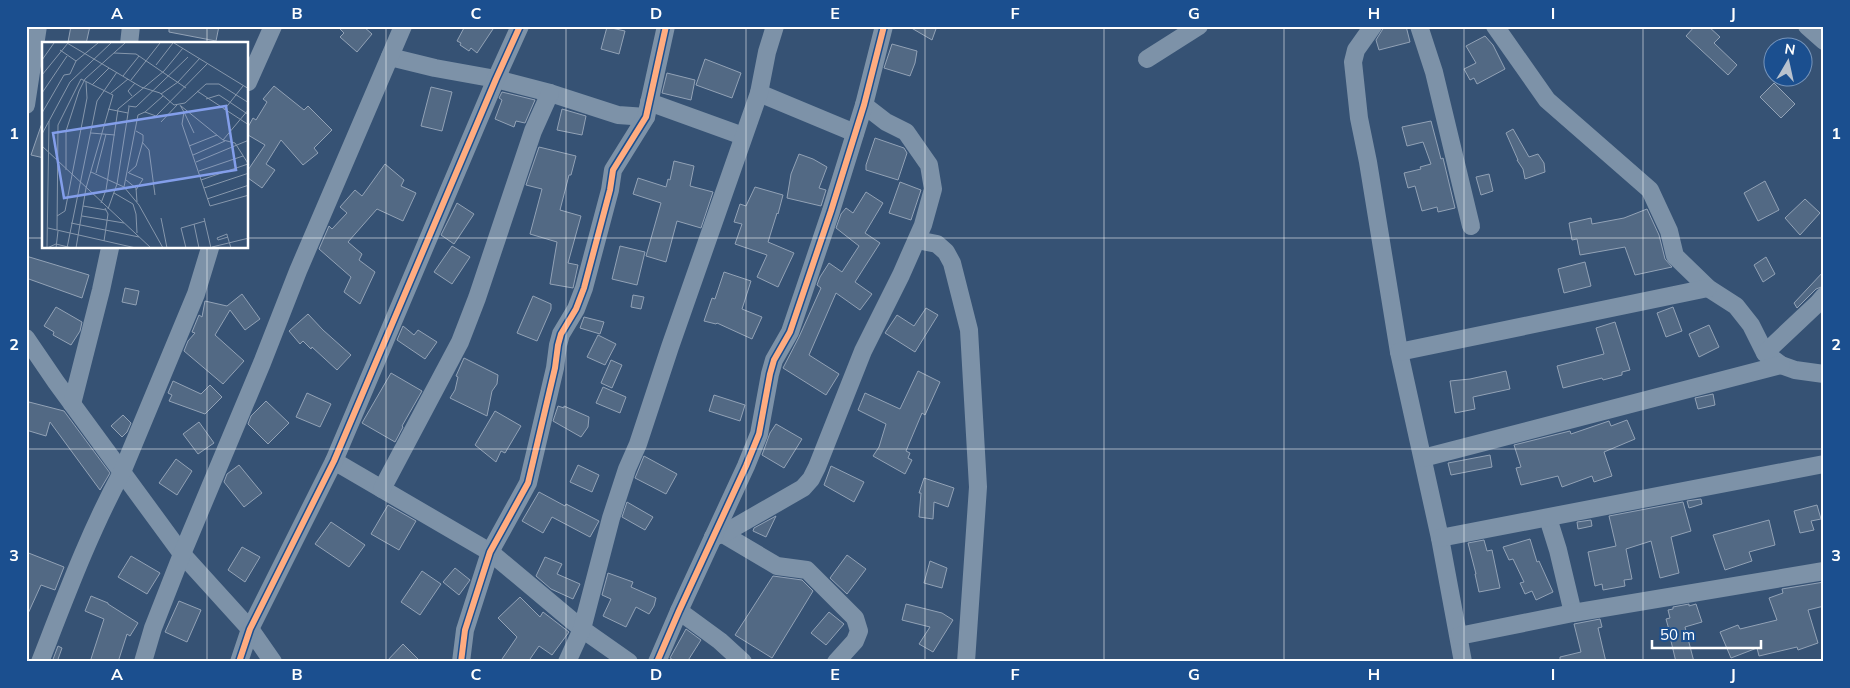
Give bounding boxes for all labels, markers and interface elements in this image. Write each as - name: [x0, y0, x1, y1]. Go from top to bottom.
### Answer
- text: A: [111, 3, 123, 23]
- text: B: [291, 3, 303, 23]
- text: C: [471, 3, 482, 23]
- text: D: [650, 3, 662, 23]
- text: E: [830, 3, 840, 23]
- text: F: [1010, 3, 1020, 23]
- text: G: [1188, 3, 1200, 23]
- text: H: [1368, 3, 1380, 23]
- text: I: [1551, 3, 1555, 23]
- text: J: [1730, 3, 1736, 23]
- north arrow: [1762, 38, 1812, 88]
- text: N: [1783, 39, 1797, 59]
- inset map: [42, 42, 249, 249]
- text: 1: [9, 123, 19, 143]
- text: 1: [1831, 123, 1841, 143]
- text: 2: [9, 334, 19, 354]
- text: 2: [1831, 334, 1841, 354]
- text: 3: [9, 545, 19, 565]
- text: 3: [1831, 545, 1841, 565]
- scale bar: [1652, 618, 1761, 650]
- text: 50 m: [1660, 625, 1695, 644]
- text: A: [111, 664, 123, 684]
- text: B: [291, 664, 303, 684]
- text: C: [471, 664, 482, 684]
- text: D: [650, 664, 662, 684]
- text: E: [830, 664, 840, 684]
- text: F: [1010, 664, 1020, 684]
- text: G: [1188, 664, 1200, 684]
- text: H: [1368, 664, 1380, 684]
- text: I: [1551, 664, 1555, 684]
- text: J: [1730, 664, 1736, 684]

